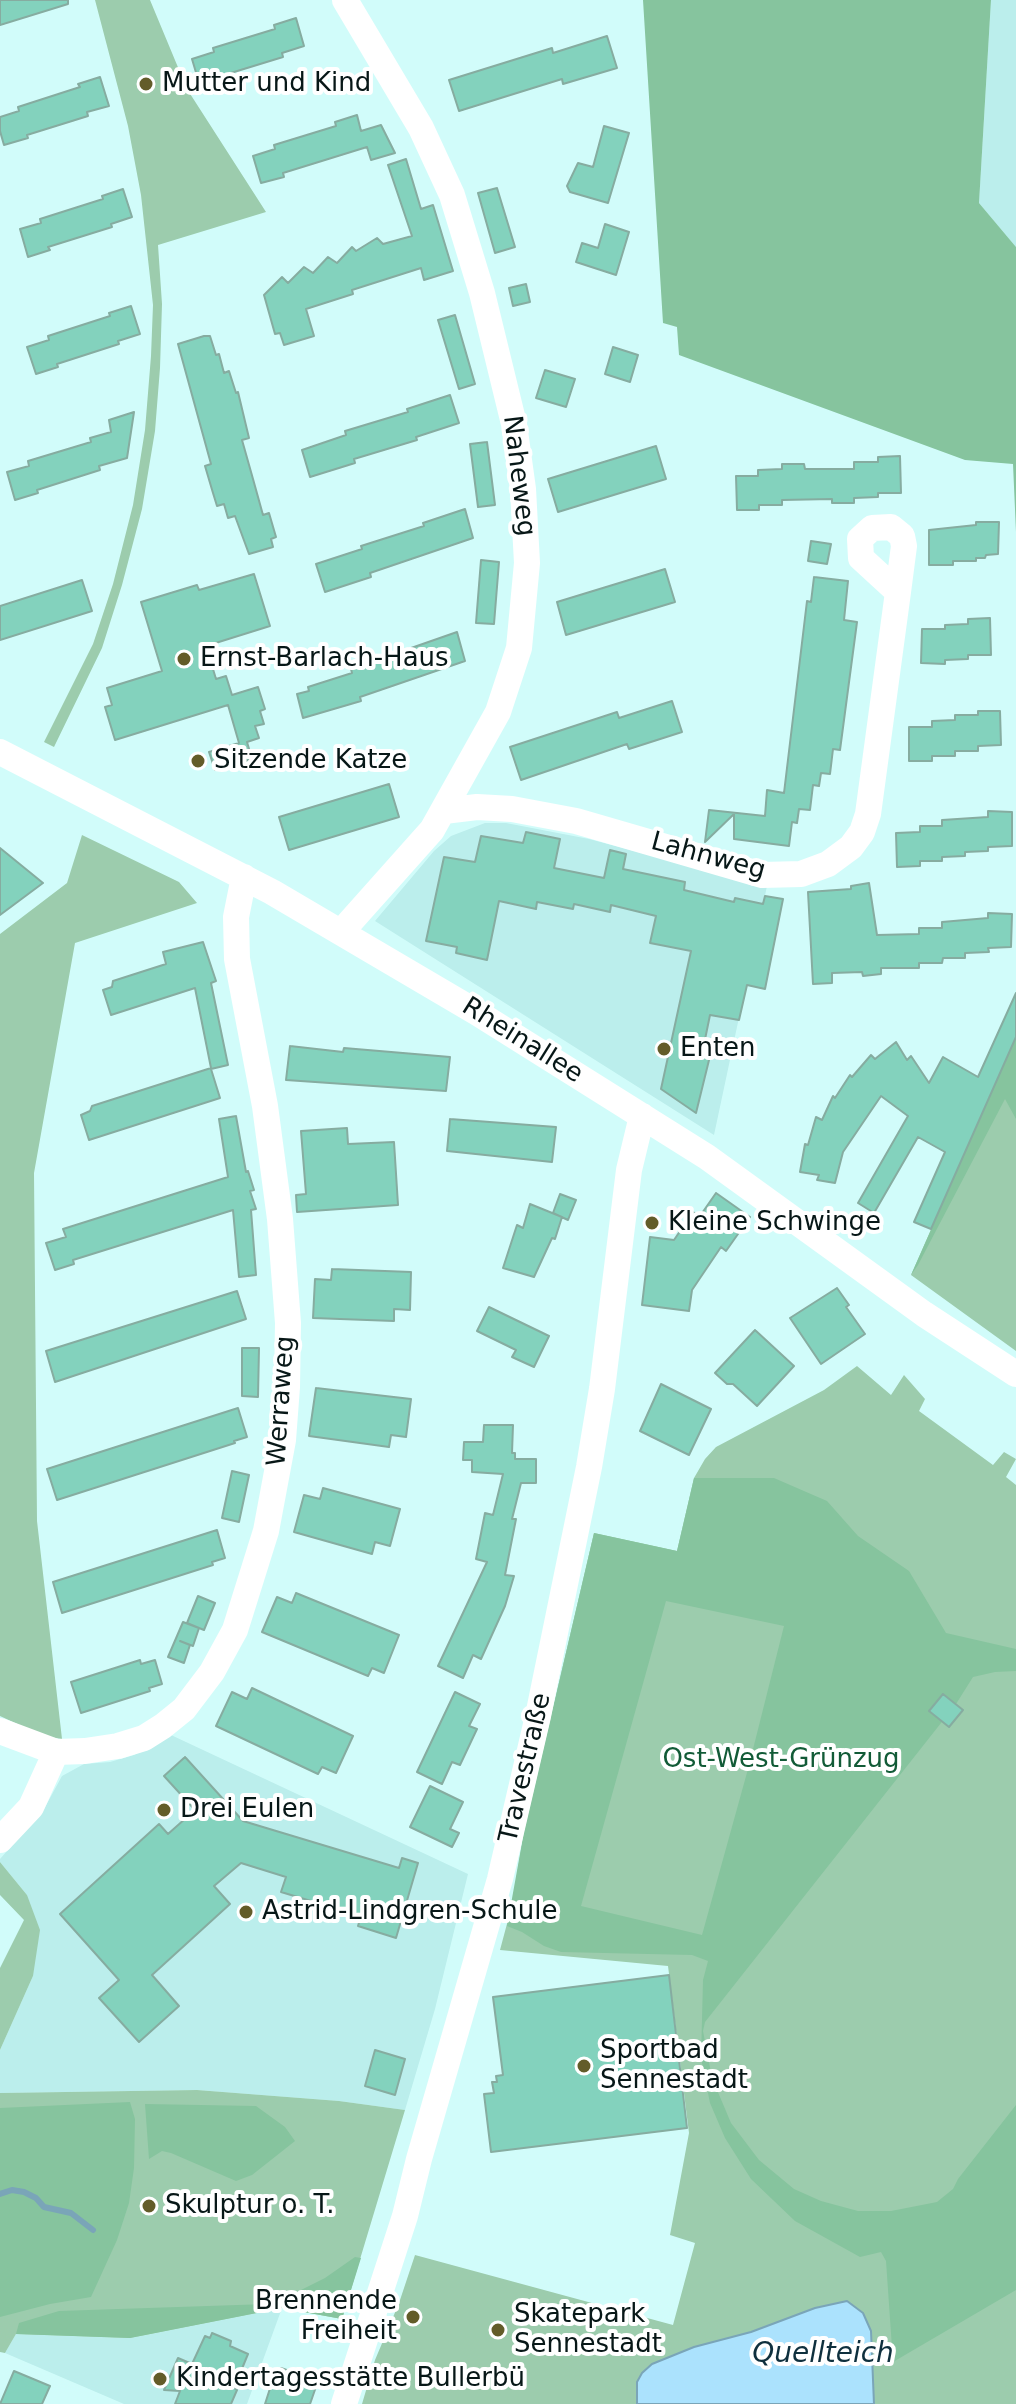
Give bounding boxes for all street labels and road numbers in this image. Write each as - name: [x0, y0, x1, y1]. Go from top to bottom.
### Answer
- street label: Naheweg: [495, 414, 541, 538]
- street label: Lahnweg: [647, 827, 769, 887]
- street label: Rheinallee: [456, 992, 588, 1090]
- street label: Werraweg: [262, 1335, 302, 1467]
- street label: Travestraße: [494, 1690, 558, 1846]

